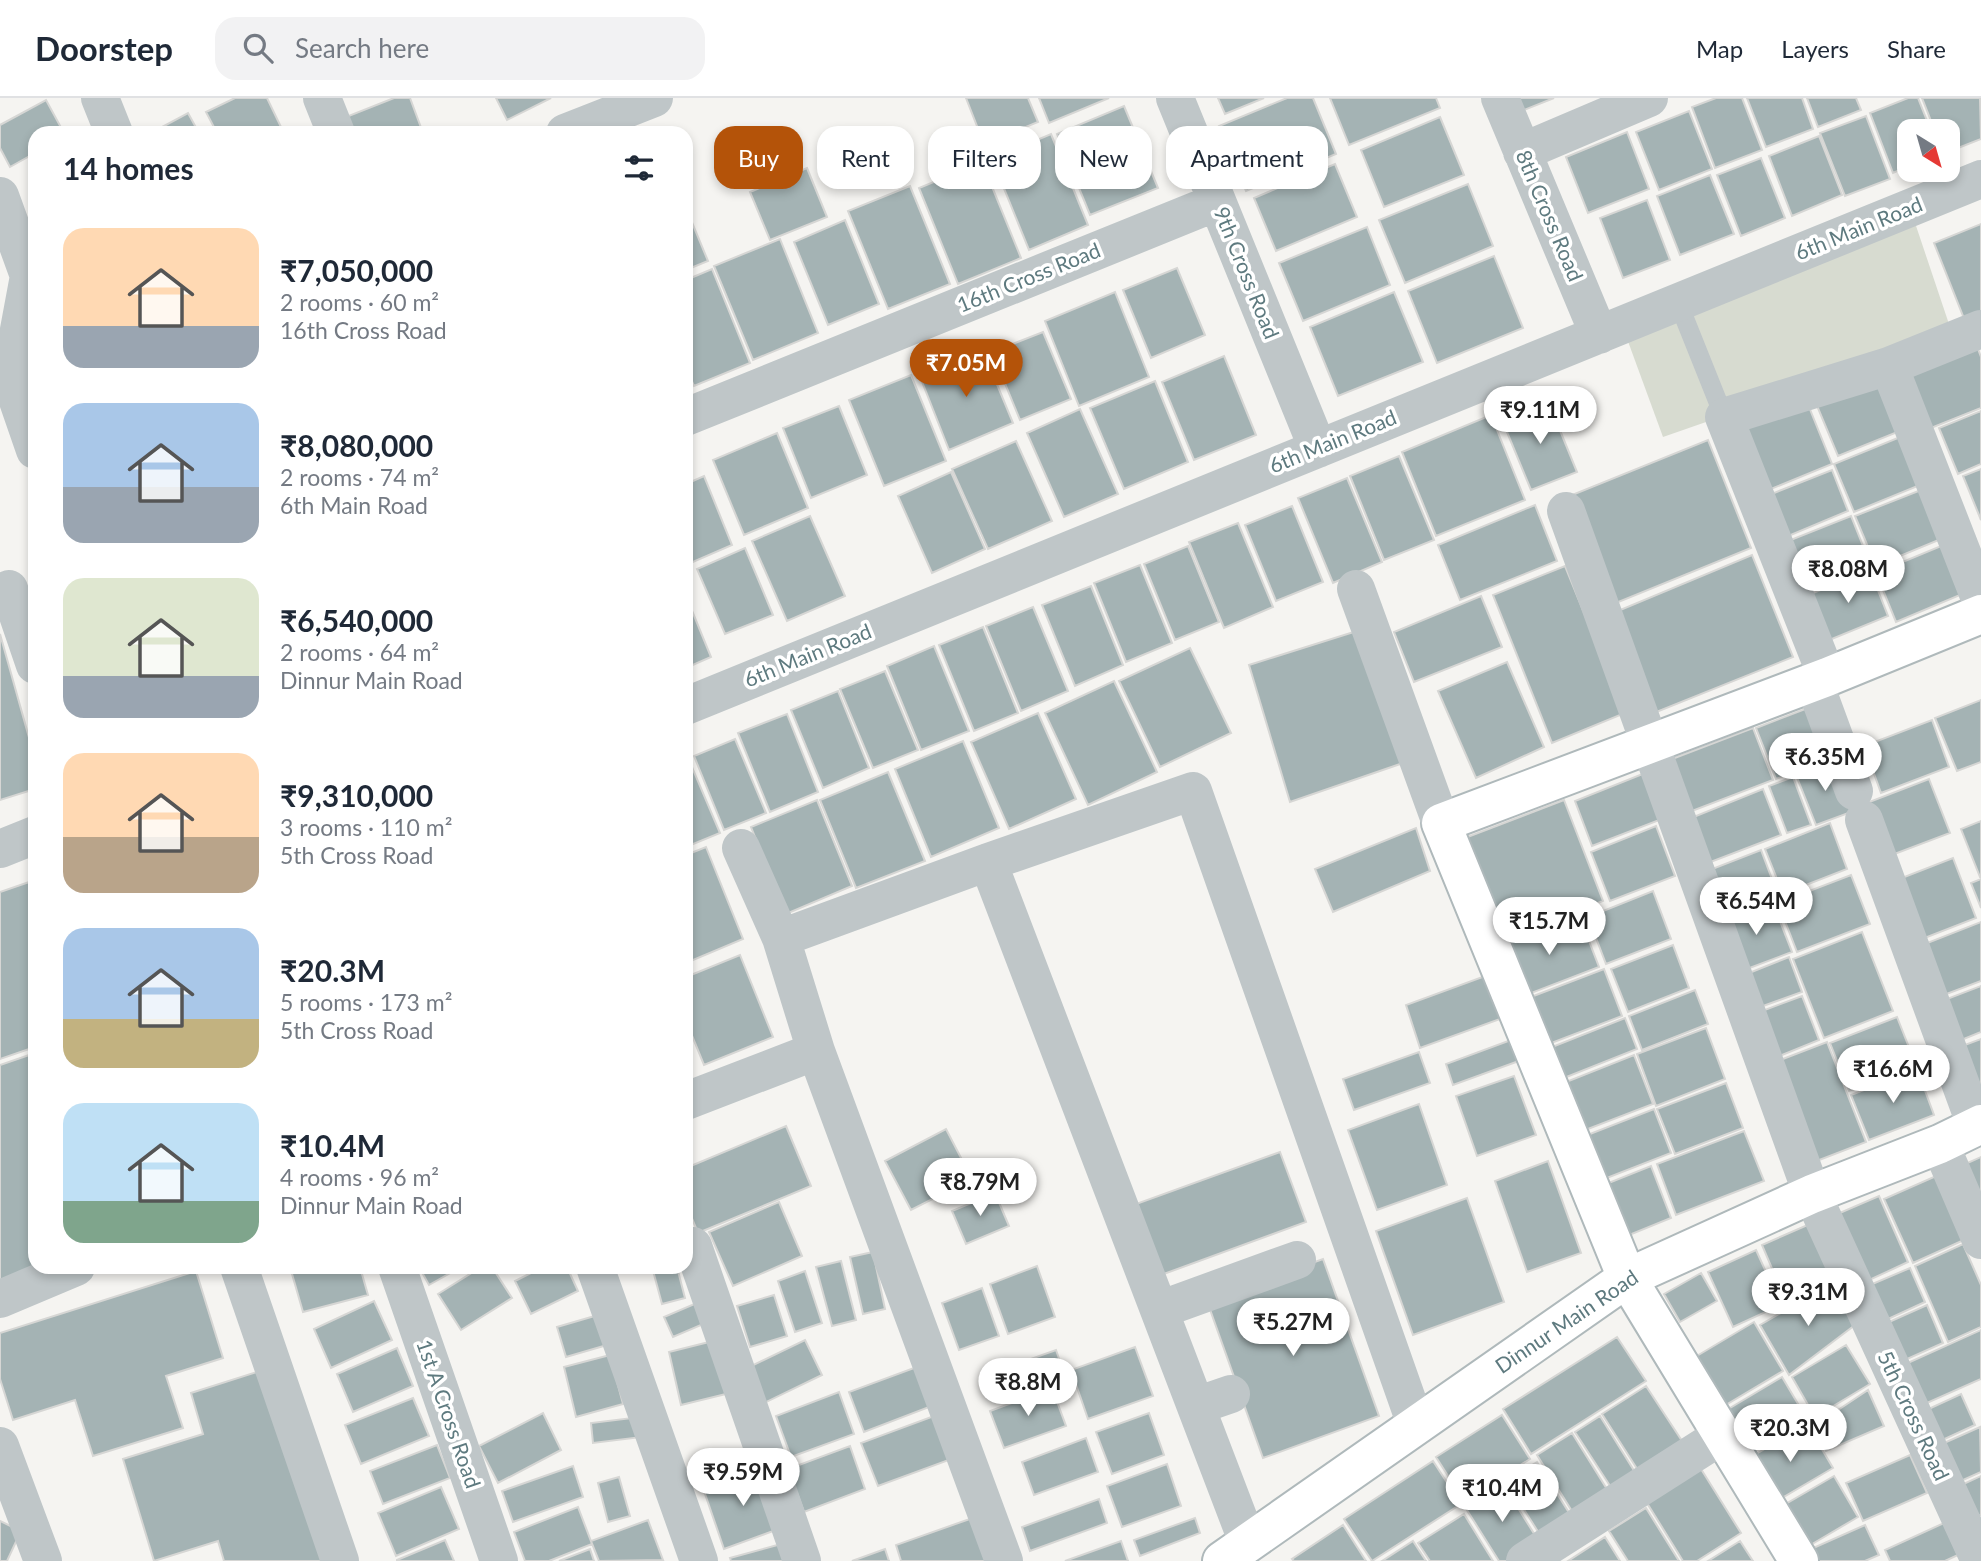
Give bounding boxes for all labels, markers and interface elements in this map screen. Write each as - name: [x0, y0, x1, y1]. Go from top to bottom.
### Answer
- search box: [215, 17, 705, 80]
- text: Doorstep: [35, 28, 173, 68]
- icon: search: [239, 29, 277, 67]
- text: Search here: [295, 32, 429, 64]
- text: Map: [1696, 34, 1743, 63]
- text: Layers: [1781, 34, 1849, 63]
- text: Share: [1887, 34, 1946, 63]
- north arrow: [1897, 119, 1960, 182]
- map controls: [1897, 119, 1960, 182]
- chip: Buy: [714, 126, 803, 189]
- chip: Rent: [817, 126, 914, 189]
- chip: Filters: [928, 126, 1041, 189]
- chip: New: [1055, 126, 1152, 189]
- chip: Apartment: [1166, 126, 1328, 189]
- street label: 8th Cross Road: [1512, 146, 1589, 285]
- icon: filters: [620, 149, 658, 187]
- text: 14 homes: [63, 150, 194, 186]
- street label: 6th Main Road: [1791, 191, 1926, 265]
- street label: 9th Cross Road: [1210, 203, 1285, 342]
- street label: 16th Cross Road: [953, 237, 1104, 317]
- text: ₹7,050,000: [280, 252, 433, 288]
- icon: home: [119, 256, 203, 340]
- text: 2 rooms · 60 m²: [280, 288, 439, 316]
- text: 16th Cross Road: [280, 316, 447, 344]
- pin: ₹7.05M: [909, 340, 1023, 399]
- text: ₹7.05M: [926, 348, 1006, 376]
- pin: ₹9.11M: [1483, 386, 1597, 446]
- text: ₹9.11M: [1500, 395, 1580, 423]
- street label: 6th Main Road: [1265, 404, 1400, 478]
- text: ₹8,080,000: [280, 427, 433, 463]
- icon: home: [119, 431, 203, 515]
- text: 2 rooms · 74 m²: [280, 463, 439, 491]
- text: 6th Main Road: [280, 491, 428, 519]
- pin: ₹8.08M: [1791, 546, 1905, 605]
- text: ₹8.08M: [1808, 554, 1888, 582]
- text: ₹6,540,000: [280, 602, 433, 638]
- icon: home: [119, 606, 203, 690]
- street label: 6th Main Road: [740, 618, 875, 692]
- text: 2 rooms · 64 m²: [280, 638, 439, 666]
- text: Dinnur Main Road: [280, 666, 463, 694]
- pin: ₹6.35M: [1768, 734, 1882, 793]
- text: ₹6.35M: [1785, 742, 1865, 770]
- text: ₹9,310,000: [280, 777, 433, 813]
- icon: home: [119, 781, 203, 865]
- text: 3 rooms · 110 m²: [280, 813, 452, 841]
- text: 5th Cross Road: [280, 841, 433, 869]
- pin: ₹6.54M: [1699, 878, 1813, 937]
- text: ₹6.54M: [1716, 886, 1796, 914]
- pin: ₹15.7M: [1492, 898, 1606, 957]
- text: ₹15.7M: [1509, 906, 1589, 934]
- text: ₹20.3M: [280, 952, 385, 988]
- icon: home: [119, 956, 203, 1040]
- text: 5 rooms · 173 m²: [280, 988, 452, 1016]
- text: 5th Cross Road: [280, 1016, 433, 1044]
- pin: ₹16.6M: [1836, 1046, 1950, 1105]
- text: ₹16.6M: [1853, 1054, 1933, 1082]
- text: ₹10.4M: [280, 1127, 385, 1163]
- icon: home: [119, 1131, 203, 1215]
- pin: ₹8.79M: [923, 1158, 1037, 1218]
- text: 4 rooms · 96 m²: [280, 1163, 439, 1191]
- text: ₹8.79M: [940, 1167, 1020, 1195]
- text: Dinnur Main Road: [280, 1191, 463, 1219]
- street label: Dinnur Main Road: [1490, 1264, 1642, 1378]
- pin: ₹9.31M: [1751, 1268, 1865, 1328]
- text: ₹9.31M: [1768, 1277, 1848, 1305]
- pin: ₹5.27M: [1236, 1298, 1350, 1358]
- text: ₹5.27M: [1253, 1307, 1333, 1335]
- street label: 1st A Cross Road: [412, 1336, 487, 1491]
- street label: 5th Cross Road: [1873, 1347, 1955, 1484]
- pin: ₹8.8M: [979, 1358, 1077, 1418]
- text: ₹8.8M: [994, 1367, 1062, 1395]
- pin: ₹20.3M: [1733, 1404, 1847, 1464]
- text: ₹20.3M: [1750, 1413, 1830, 1441]
- pin: ₹9.59M: [686, 1448, 800, 1508]
- text: ₹9.59M: [703, 1457, 783, 1485]
- pin: ₹10.4M: [1445, 1464, 1559, 1524]
- text: ₹10.4M: [1462, 1473, 1542, 1501]

